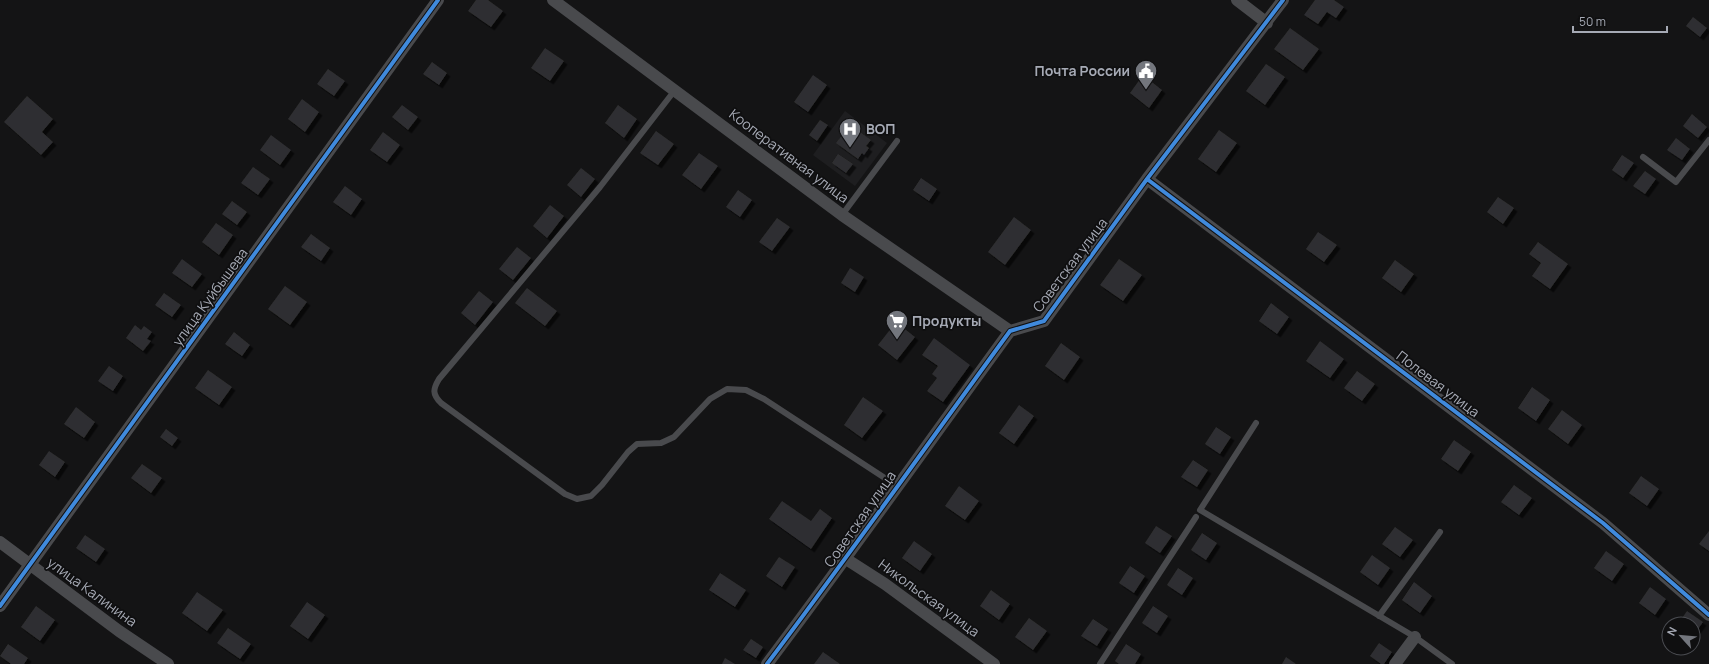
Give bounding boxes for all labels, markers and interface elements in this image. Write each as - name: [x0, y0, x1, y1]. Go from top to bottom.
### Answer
- scale bar: [1573, 8, 1667, 34]
- text: 50 m: [1579, 13, 1606, 30]
- public building icon: Почта России: [1133, 58, 1159, 91]
- place label: Почта России: [1035, 61, 1130, 80]
- street label: Кооперативная улица: [726, 104, 853, 207]
- hospital icon: ВОП: [837, 116, 863, 149]
- place label: ВОП: [866, 119, 895, 138]
- street label: Советская улица: [1028, 214, 1111, 316]
- street label: улица Куйбышева: [168, 244, 252, 350]
- supermarket icon: Продукты: [884, 308, 910, 341]
- place label: Продукты: [912, 311, 981, 330]
- street label: Полевая улица: [1393, 346, 1484, 421]
- street label: Советская улица: [819, 467, 900, 571]
- street label: улица Калинина: [44, 553, 141, 631]
- street label: Никольская улица: [875, 554, 984, 641]
- north arrow: [1661, 616, 1701, 656]
- text: N: [1663, 624, 1680, 638]

